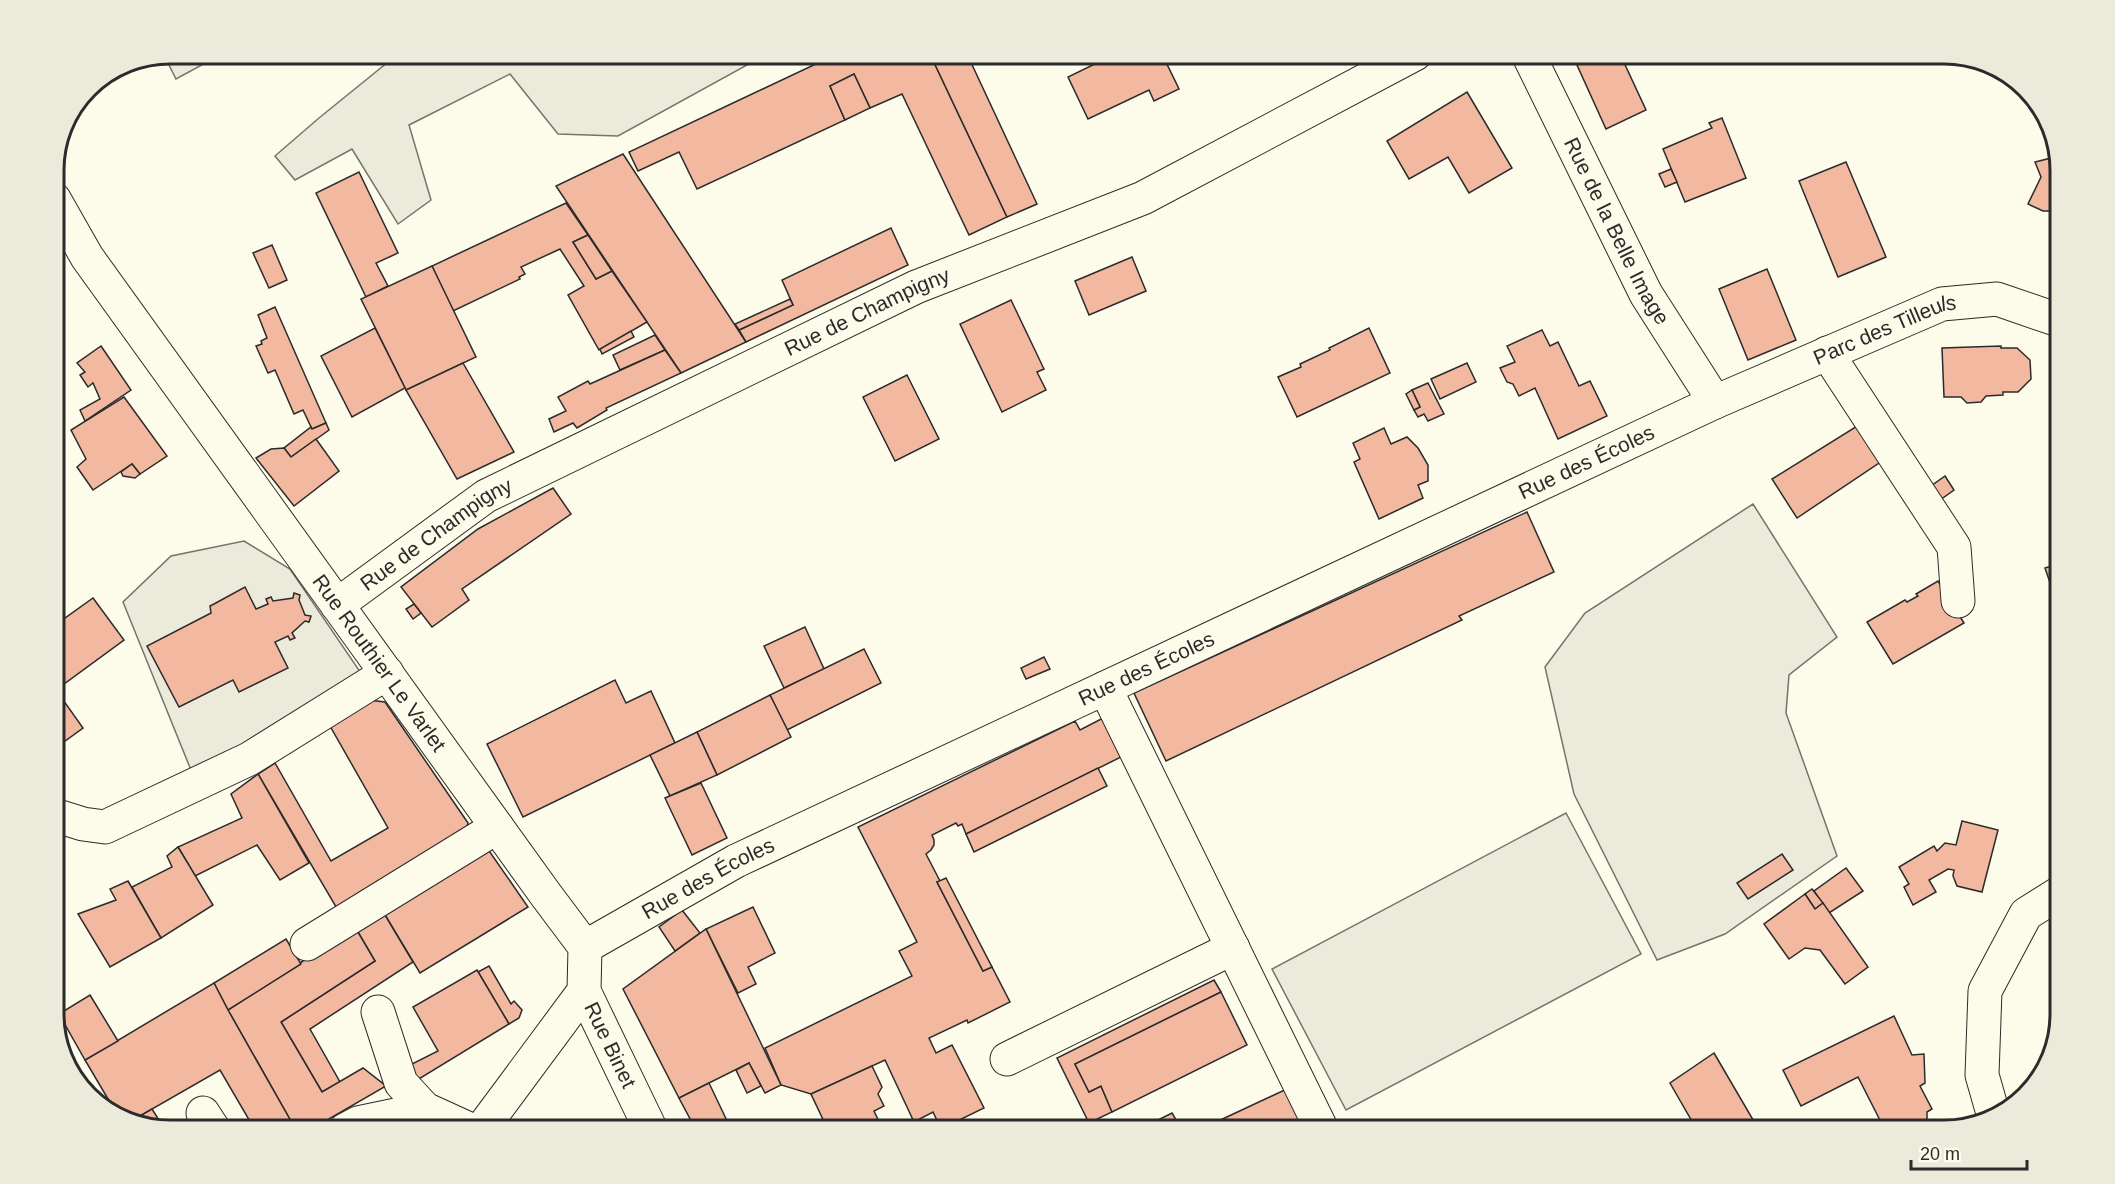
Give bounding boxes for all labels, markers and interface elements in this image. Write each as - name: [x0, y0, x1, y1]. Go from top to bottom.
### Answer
- street label: Rue de la Belle Image: [1560, 134, 1674, 329]
- street label: Rue de Champigny: [781, 263, 953, 360]
- street label: Parc des Tilleuls: [1810, 291, 1957, 369]
- street label: Rue des Écoles: [1515, 420, 1658, 503]
- street label: Rue de Champigny: [356, 473, 516, 595]
- street label: Rue Routhier Le Varlet: [308, 570, 451, 756]
- street label: Rue des Écoles: [1075, 627, 1218, 710]
- street label: Rue des Écoles: [638, 833, 778, 923]
- street label: Rue Binet: [580, 998, 641, 1092]
- scale bar: [1911, 1133, 2026, 1171]
- text: 20 m: [1920, 1144, 1960, 1164]

